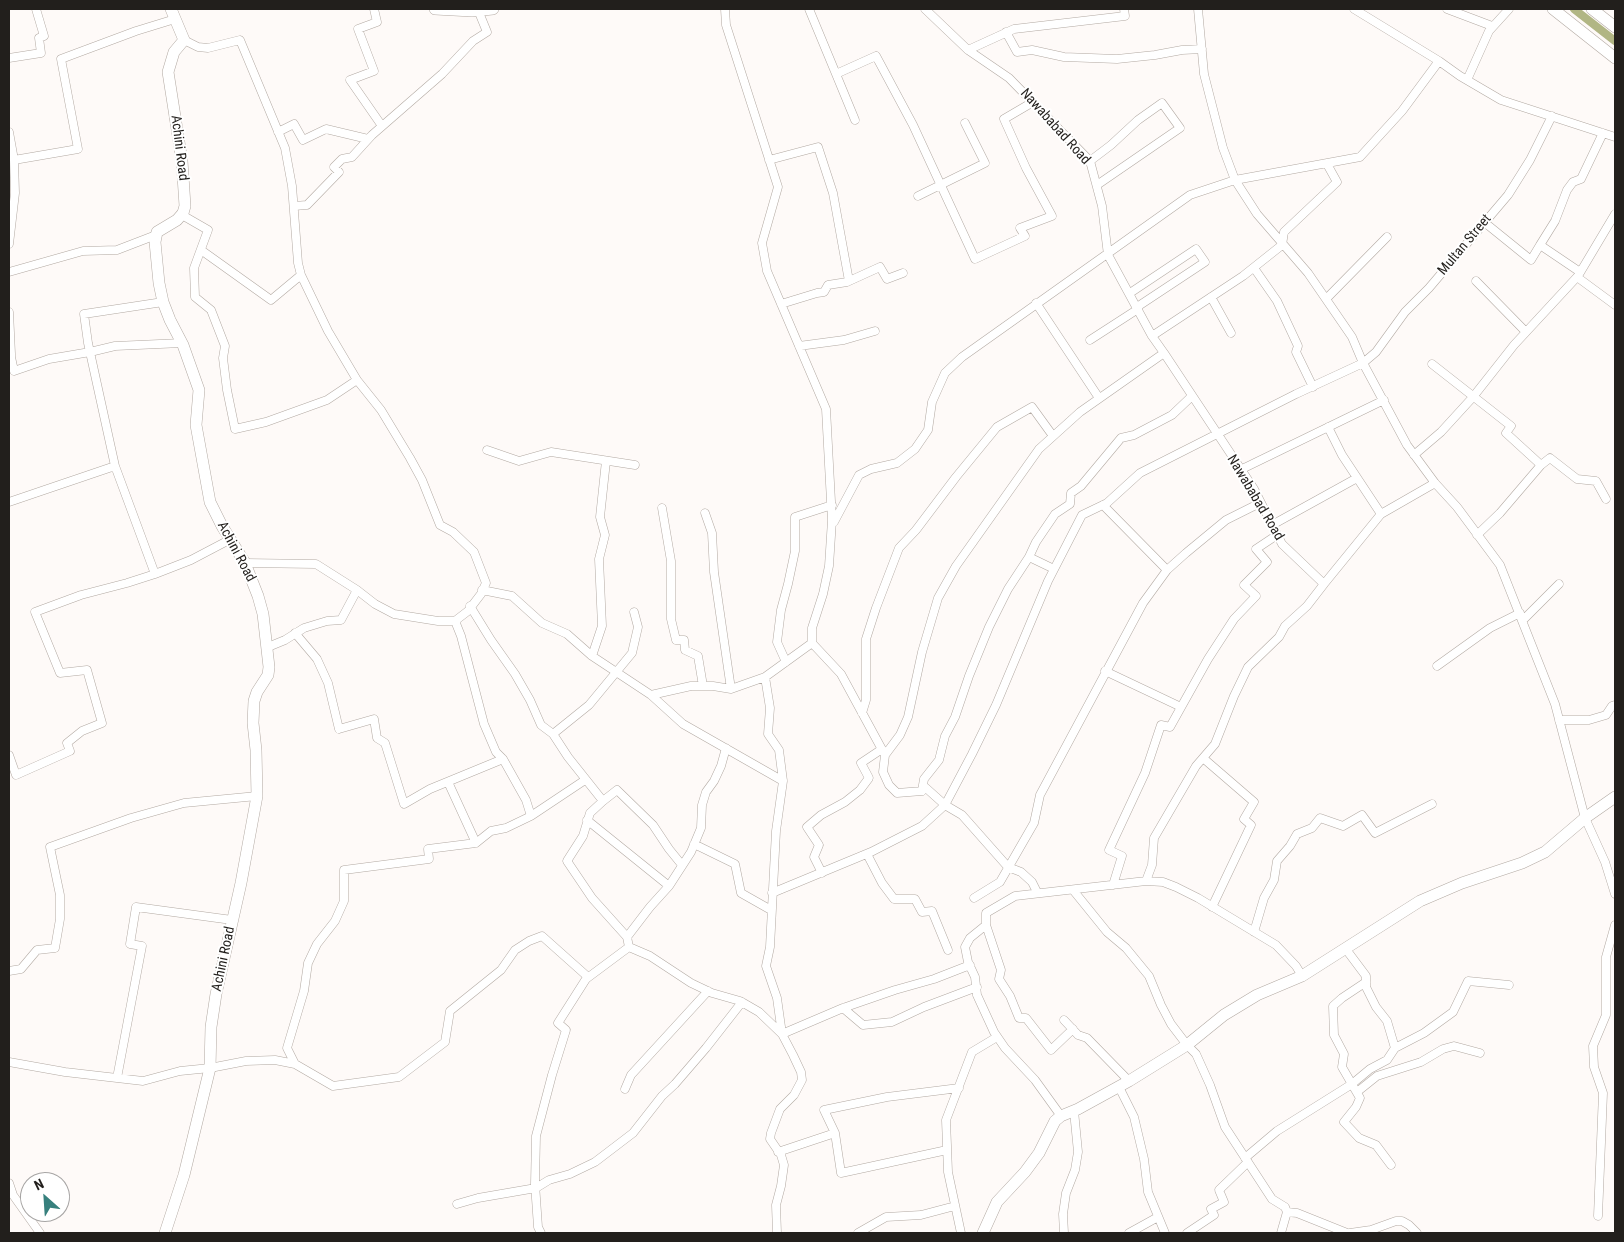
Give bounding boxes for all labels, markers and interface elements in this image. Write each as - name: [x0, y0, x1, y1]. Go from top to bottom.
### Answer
- street label: Nawababad Road: [1016, 85, 1094, 169]
- street label: Achini Road: [167, 114, 191, 182]
- street label: Multan Street: [1435, 211, 1495, 279]
- street label: Nawababad Road: [1223, 452, 1287, 544]
- street label: Achini Road: [213, 519, 259, 585]
- street label: Achini Road: [209, 925, 239, 993]
- north arrow: [20, 1172, 70, 1222]
- text: N: [31, 1175, 46, 1193]

